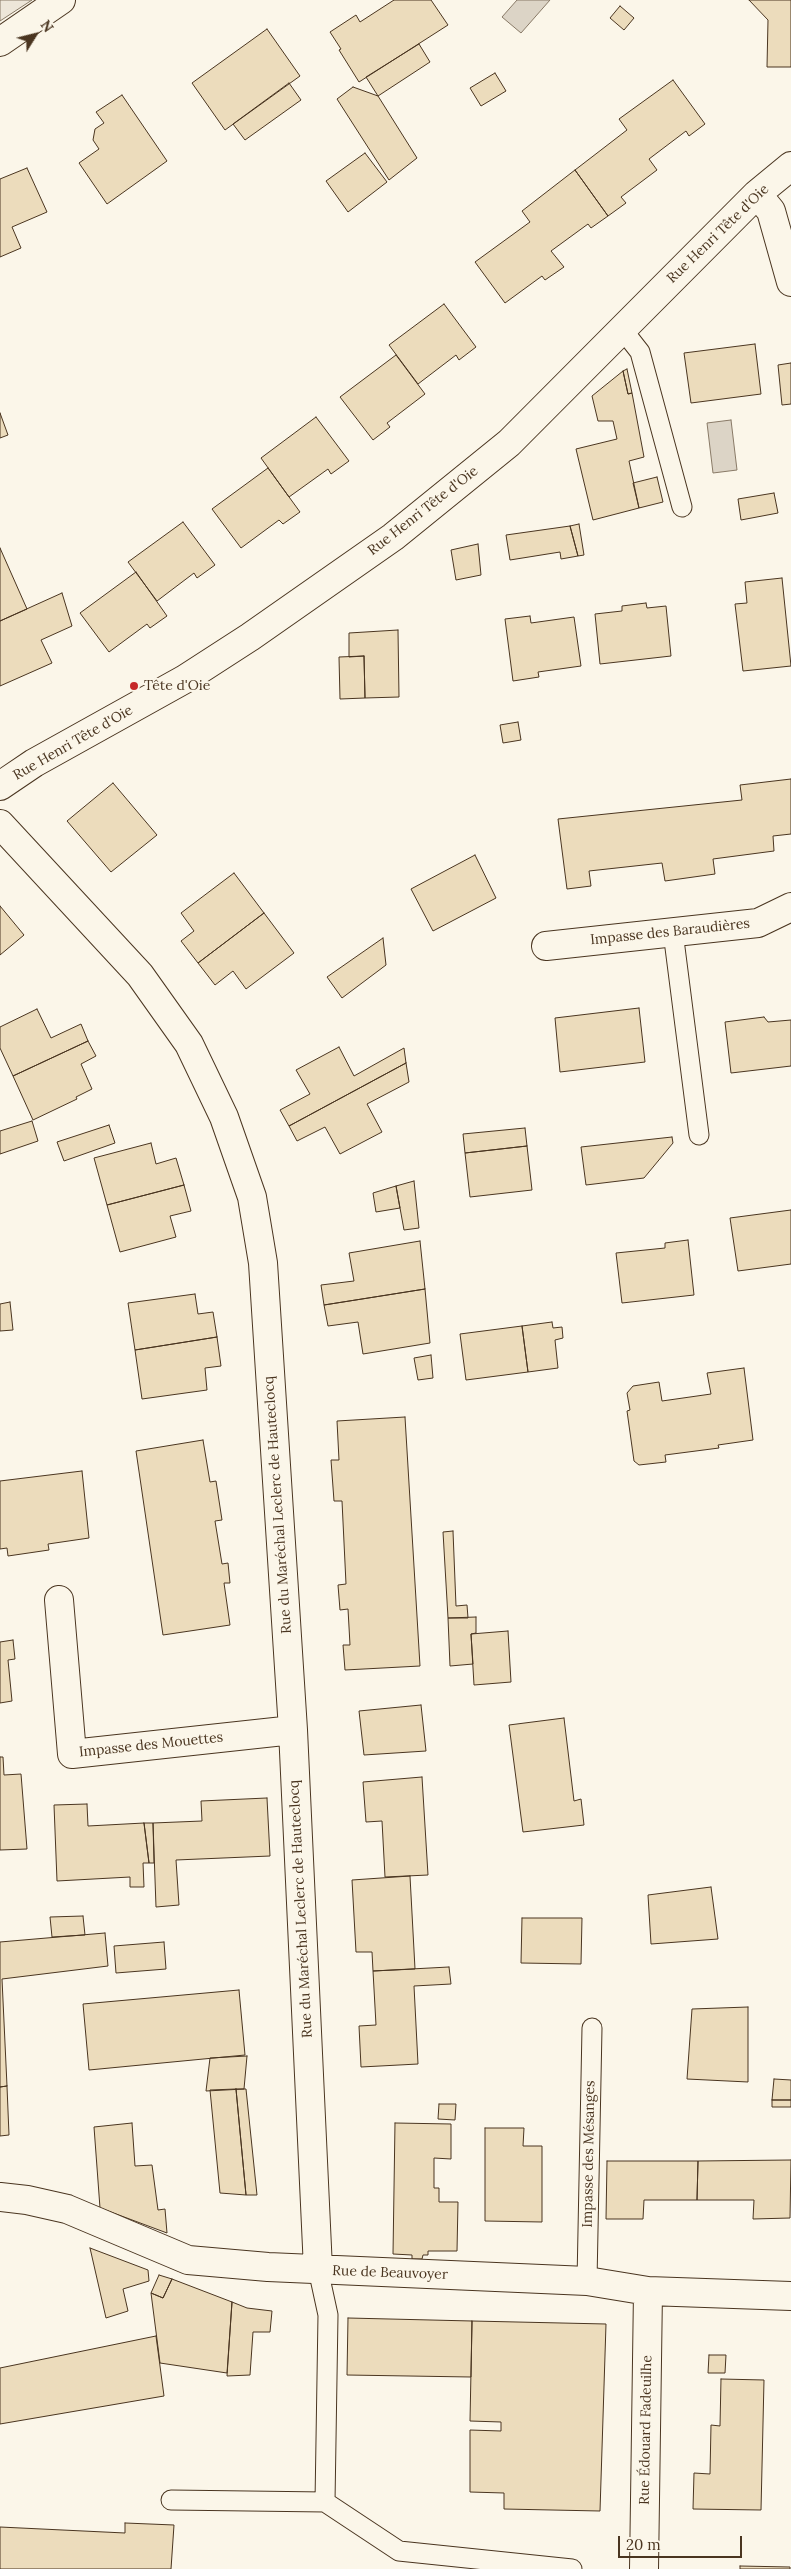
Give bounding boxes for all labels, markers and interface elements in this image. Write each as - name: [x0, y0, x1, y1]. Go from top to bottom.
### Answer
- north arrow: [10, 10, 60, 60]
- text: N: [37, 17, 58, 36]
- street label: Rue Henri Tête d'Oie: [664, 181, 772, 287]
- street label: Rue Henri Tête d'Oie: [365, 463, 481, 559]
- place label: Tête d'Oie: [144, 678, 210, 694]
- marker: Tête d'Oie: [128, 680, 140, 692]
- street label: Rue Henri Tête d'Oie: [10, 702, 136, 784]
- street label: Impasse des Baraudières: [589, 915, 751, 949]
- street label: Rue du Maréchal Leclerc de Hauteclocq: [261, 1376, 295, 1634]
- street label: Impasse des Mouettes: [78, 1729, 224, 1761]
- street label: Rue du Maréchal Leclerc de Hauteclocq: [286, 1780, 316, 2038]
- street label: Impasse des Mésanges: [579, 2080, 599, 2228]
- street label: Rue de Beauvoyer: [332, 2263, 448, 2283]
- street label: Rue Édouard Fadeuilhe: [636, 2355, 656, 2505]
- scale bar: [621, 2526, 745, 2558]
- text: 20 m: [626, 2535, 661, 2554]

